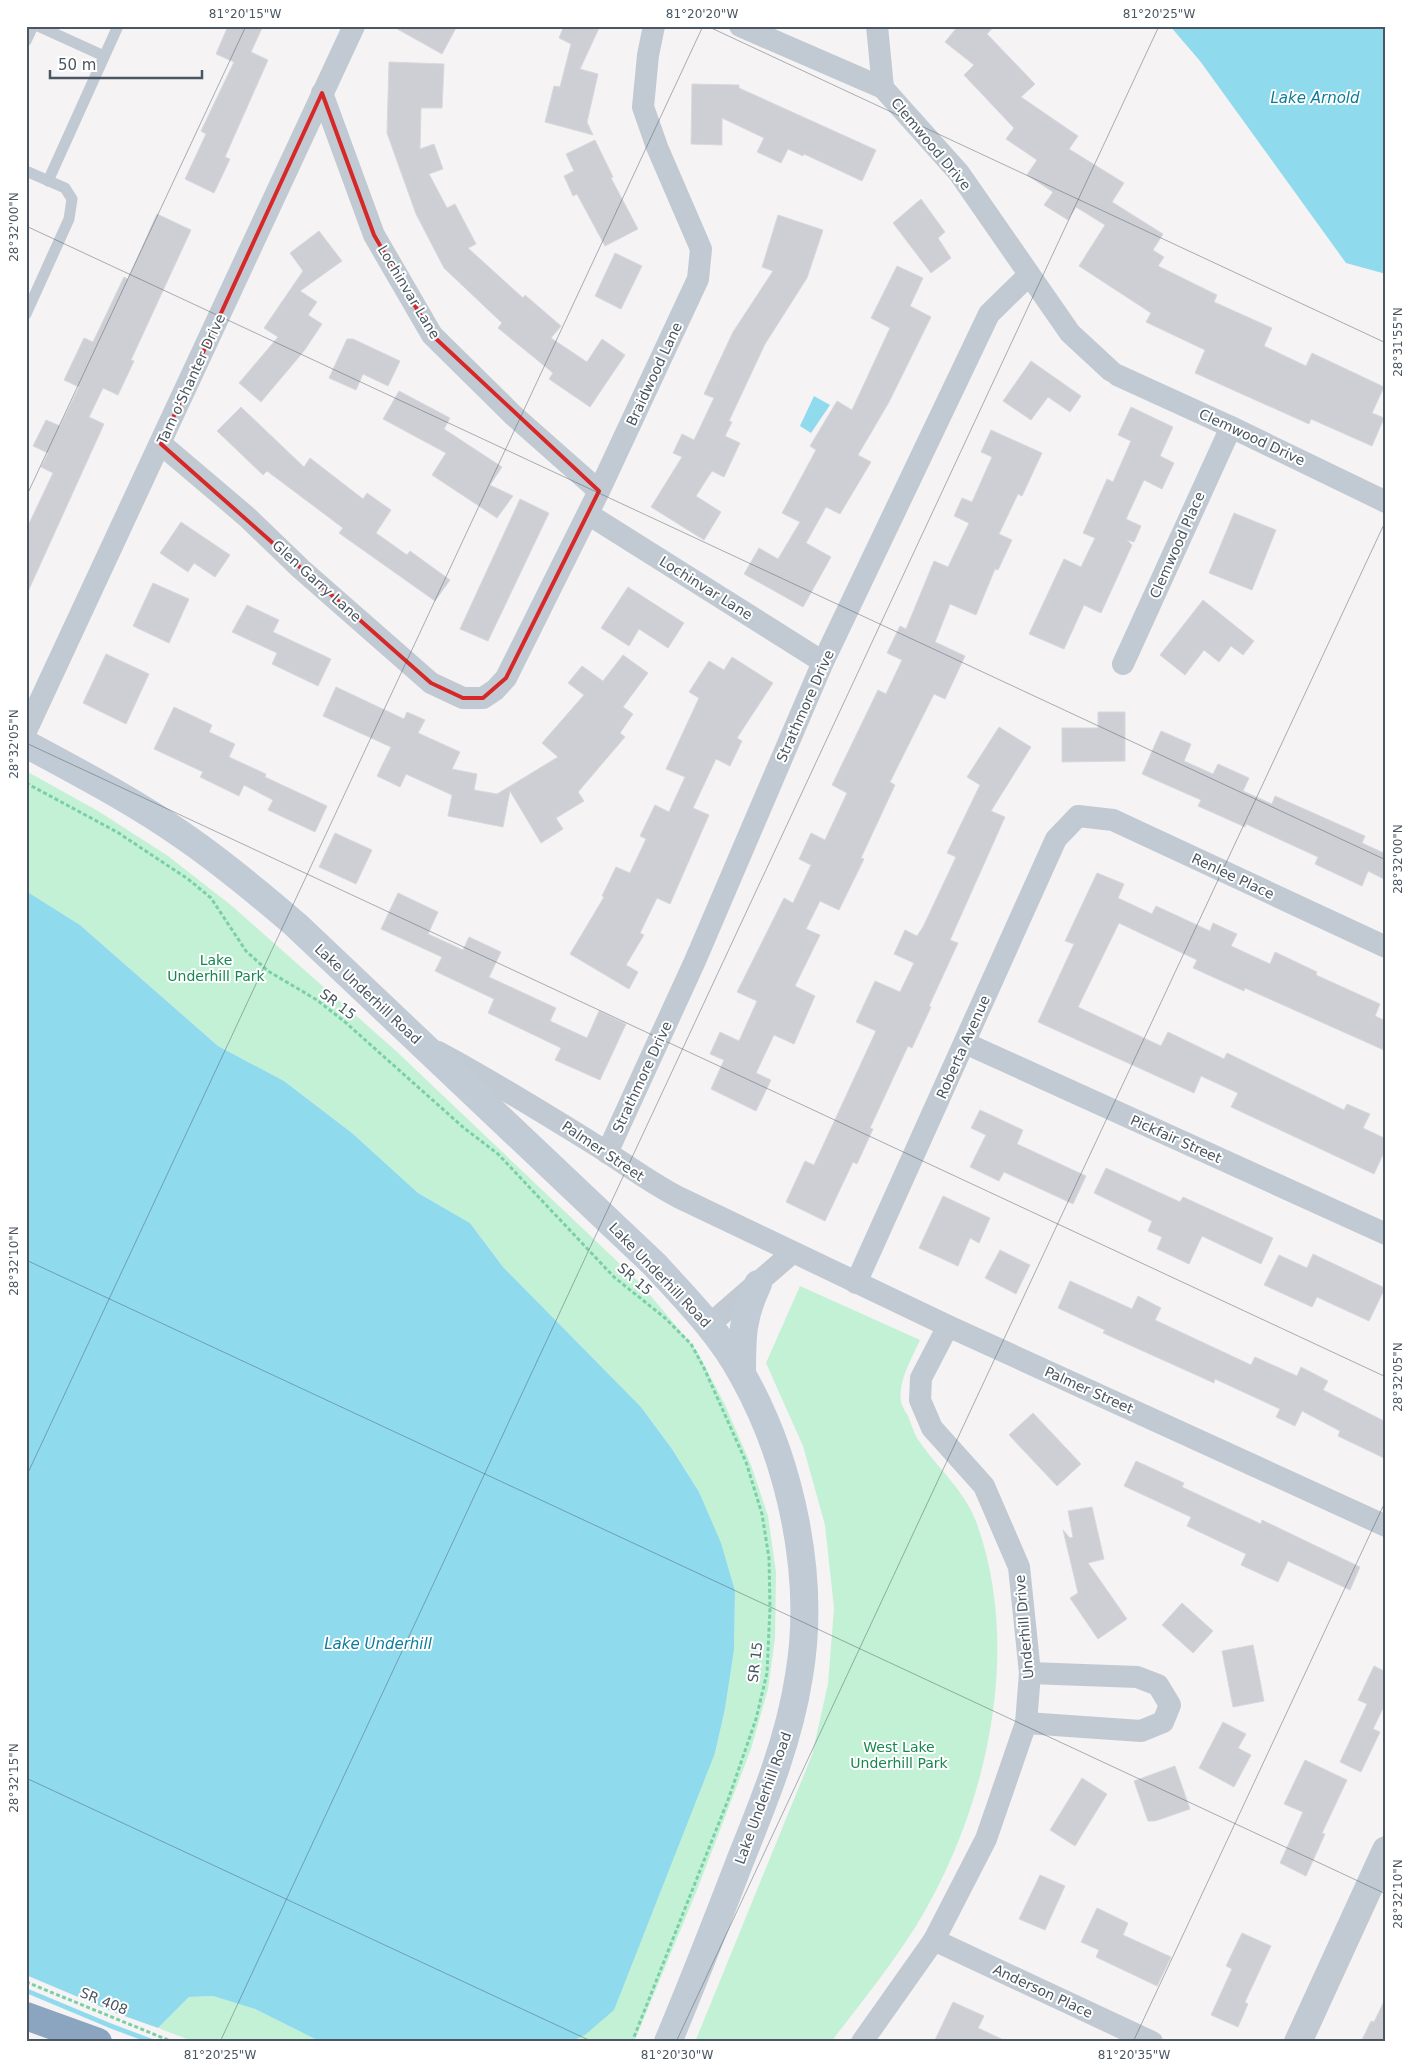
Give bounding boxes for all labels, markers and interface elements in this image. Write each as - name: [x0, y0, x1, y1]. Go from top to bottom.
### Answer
- text: 81°20'15"W: [209, 7, 281, 21]
- text: 81°20'20"W: [666, 7, 738, 21]
- text: 81°20'25"W: [1123, 7, 1195, 21]
- scale bar: [50, 48, 202, 80]
- text: 50 m: [58, 56, 96, 74]
- water label: Lake Arnold: [1270, 89, 1360, 107]
- street label: Clemwood Drive: [888, 95, 974, 193]
- text: 28°32'00"N: [7, 192, 21, 262]
- street label: Lochinvar Lane: [375, 242, 443, 342]
- text: 28°31'55"N: [1391, 307, 1405, 377]
- street label: Tam o'Shanter Drive: [153, 311, 228, 448]
- street label: Braidwood Lane: [623, 320, 685, 428]
- street label: Clemwood Drive: [1196, 405, 1308, 469]
- street label: Clemwood Place: [1146, 489, 1208, 601]
- street label: Glen Garry Lane: [269, 537, 365, 625]
- street label: Lochinvar Lane: [657, 553, 755, 623]
- street label: Strathmore Drive: [773, 647, 837, 765]
- text: 28°32'05"N: [7, 709, 21, 779]
- text: 28°32'00"N: [1391, 824, 1405, 894]
- street label: Renlee Place: [1189, 850, 1277, 902]
- street label: Lake Underhill Road: [312, 941, 424, 1047]
- park label: Lake Underhill Park: [167, 952, 266, 984]
- street label: SR 15: [317, 985, 359, 1023]
- street label: Roberta Avenue: [933, 993, 993, 1101]
- street label: Strathmore Drive: [609, 1019, 675, 1135]
- street label: Pickfair Street: [1128, 1112, 1224, 1166]
- street label: Palmer Street: [559, 1118, 647, 1185]
- street label: Lake Underhill Road: [606, 1219, 714, 1331]
- text: 28°32'10"N: [7, 1226, 21, 1296]
- street label: SR 15: [614, 1260, 656, 1298]
- text: 28°32'05"N: [1391, 1342, 1405, 1412]
- street label: Palmer Street: [1042, 1363, 1136, 1417]
- street label: Underhill Drive: [1011, 1574, 1037, 1680]
- water label: Lake Underhill: [324, 1635, 433, 1653]
- street label: SR 15: [745, 1641, 765, 1683]
- street label: Lake Underhill Road: [732, 1730, 794, 1866]
- park label: West Lake Underhill Park: [850, 1739, 949, 1771]
- text: 28°32'15"N: [7, 1743, 21, 1813]
- text: 28°32'10"N: [1391, 1859, 1405, 1929]
- street label: Anderson Place: [991, 1961, 1095, 2021]
- street label: SR 408: [78, 1984, 130, 2018]
- text: 81°20'25"W: [184, 2048, 256, 2062]
- text: 81°20'30"W: [641, 2048, 713, 2062]
- text: 81°20'35"W: [1098, 2048, 1170, 2062]

